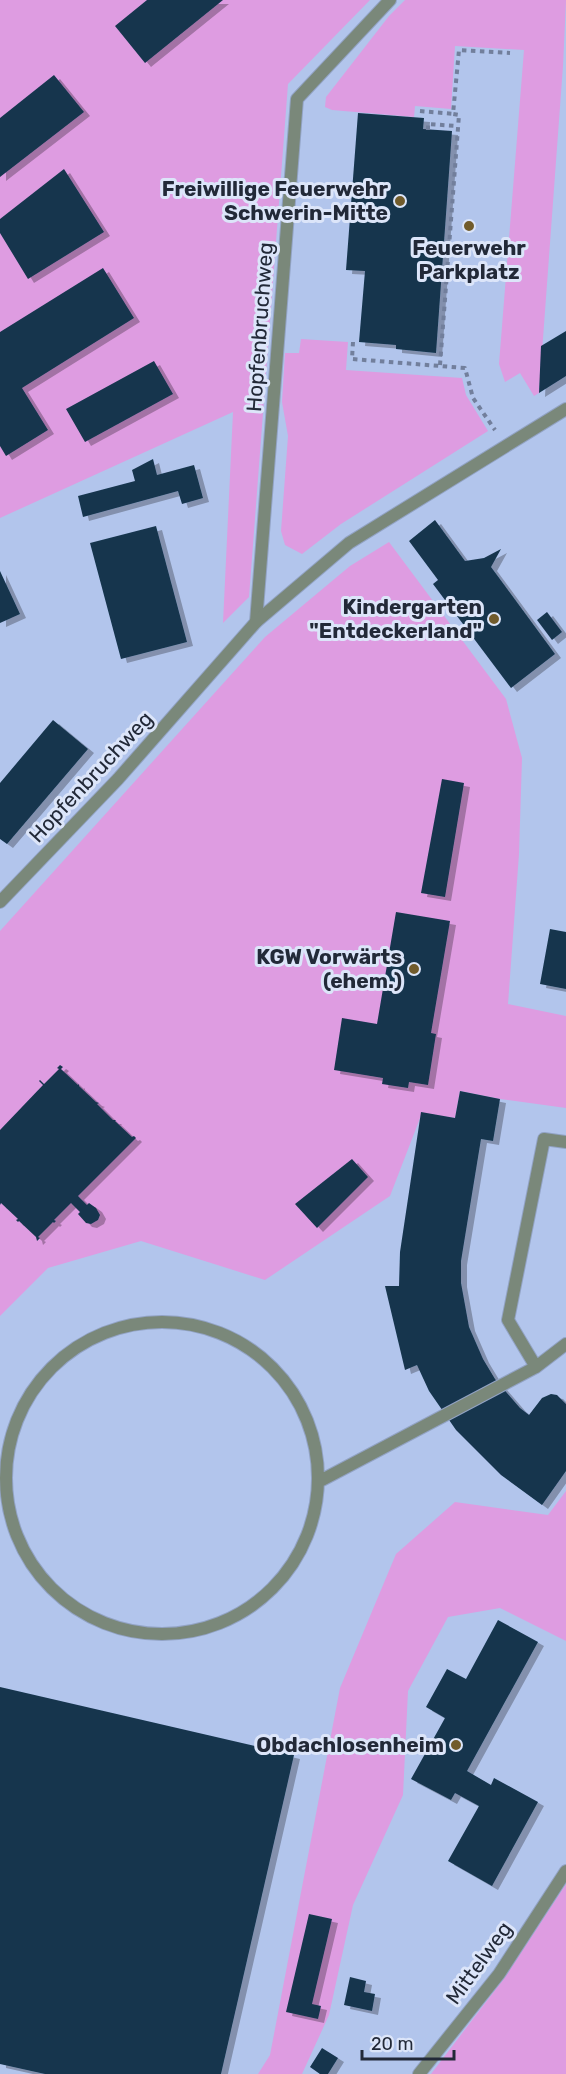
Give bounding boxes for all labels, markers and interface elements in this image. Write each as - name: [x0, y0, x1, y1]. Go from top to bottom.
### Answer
- place label: Freiwillige Feuerwehr Schwerin-Mitte: [162, 176, 388, 225]
- marker: Freiwillige Feuerwehr Schwerin-Mitte: [393, 194, 407, 208]
- marker: Feuerwehr Parkplatz: [462, 219, 476, 233]
- place label: Feuerwehr Parkplatz: [412, 235, 526, 284]
- street label: Hopfenbruchweg: [241, 241, 278, 413]
- place label: Kindergarten "Entdeckerland": [309, 594, 482, 643]
- marker: Kindergarten "Entdeckerland": [487, 612, 501, 626]
- street label: Hopfenbruchweg: [24, 706, 158, 847]
- place label: KGW Vorwärts (ehem.): [256, 944, 402, 993]
- marker: KGW Vorwärts (ehem.): [407, 962, 421, 976]
- place label: Obdachlosenheim: [256, 1732, 444, 1757]
- marker: Obdachlosenheim: [449, 1738, 463, 1752]
- street label: Mittelweg: [440, 1917, 517, 2009]
- scale bar: [362, 2023, 454, 2061]
- text: 20 m: [371, 2033, 413, 2055]

